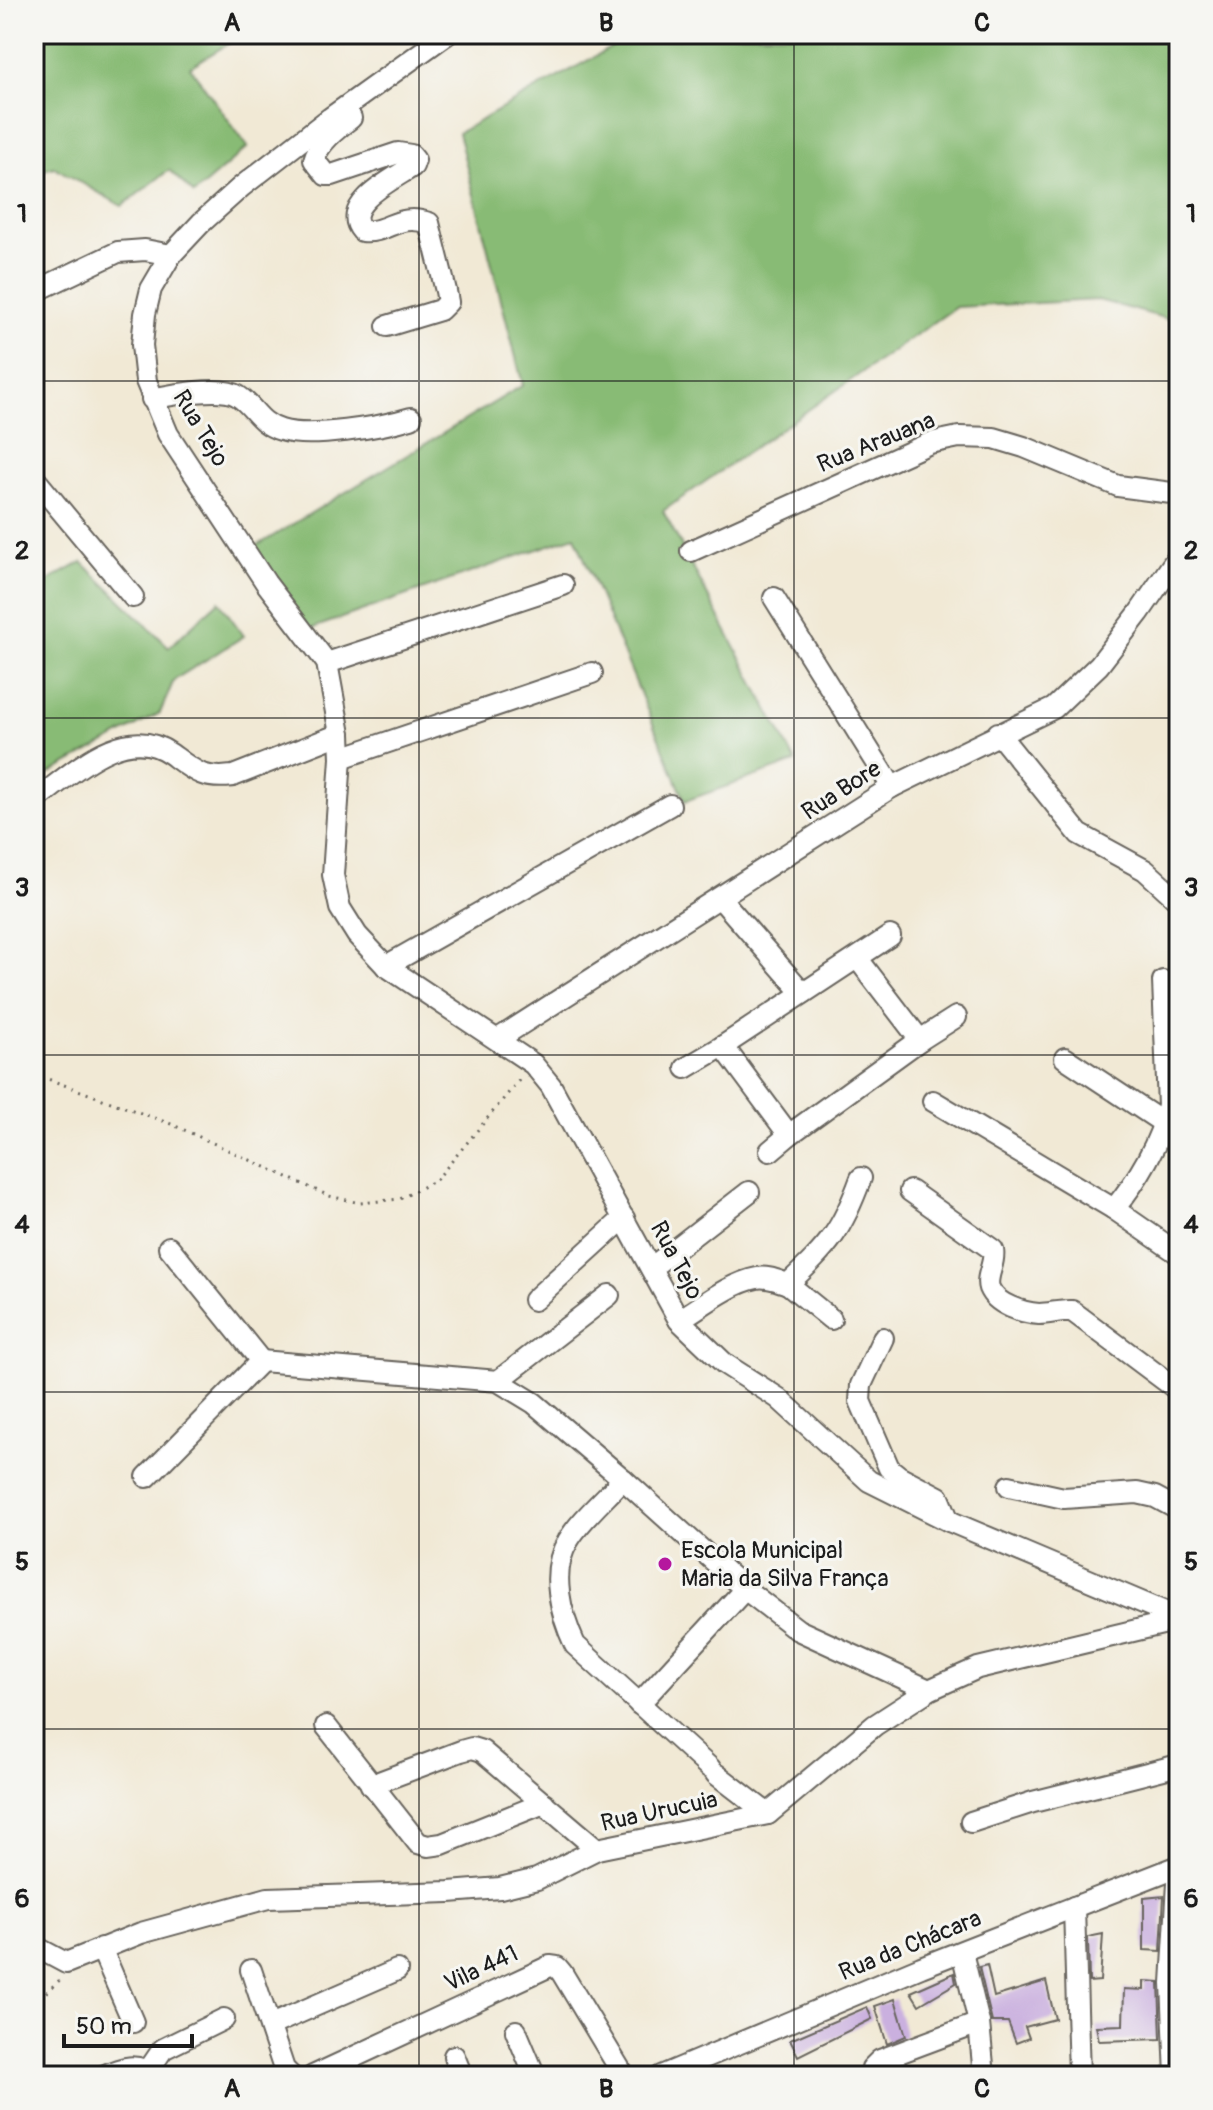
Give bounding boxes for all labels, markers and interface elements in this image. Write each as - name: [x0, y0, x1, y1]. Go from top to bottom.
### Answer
- text: A: [224, 7, 241, 39]
- text: B: [599, 7, 613, 39]
- text: C: [974, 7, 990, 39]
- text: 1: [17, 198, 27, 230]
- text: 1: [1186, 198, 1196, 230]
- street label: Rua Tejo: [166, 385, 235, 472]
- street label: Rua Arauana: [813, 406, 939, 479]
- text: 2: [15, 535, 29, 567]
- text: 2: [1184, 535, 1198, 567]
- street label: Rua Bore: [796, 754, 887, 827]
- text: 3: [15, 872, 29, 904]
- text: 3: [1184, 872, 1198, 904]
- text: 4: [14, 1209, 30, 1241]
- text: 4: [1183, 1209, 1199, 1241]
- street label: Rua Tejo: [644, 1216, 709, 1304]
- place label: Escola Municipal Maria da Silva França: [681, 1536, 889, 1593]
- text: 5: [15, 1546, 29, 1578]
- text: 5: [1184, 1546, 1198, 1578]
- marker: Escola Municipal Maria da Silva França: [656, 1555, 674, 1573]
- street label: Rua Urucuia: [598, 1785, 720, 1838]
- text: 6: [14, 1883, 30, 1915]
- text: 6: [1183, 1883, 1199, 1915]
- street label: Rua da Chácara: [835, 1904, 986, 1987]
- street label: Vila 441: [440, 1939, 523, 1998]
- scale bar: [64, 1998, 192, 2048]
- text: 50 m: [76, 2012, 132, 2041]
- text: A: [224, 2073, 241, 2105]
- text: B: [599, 2073, 613, 2105]
- text: C: [974, 2073, 990, 2105]

